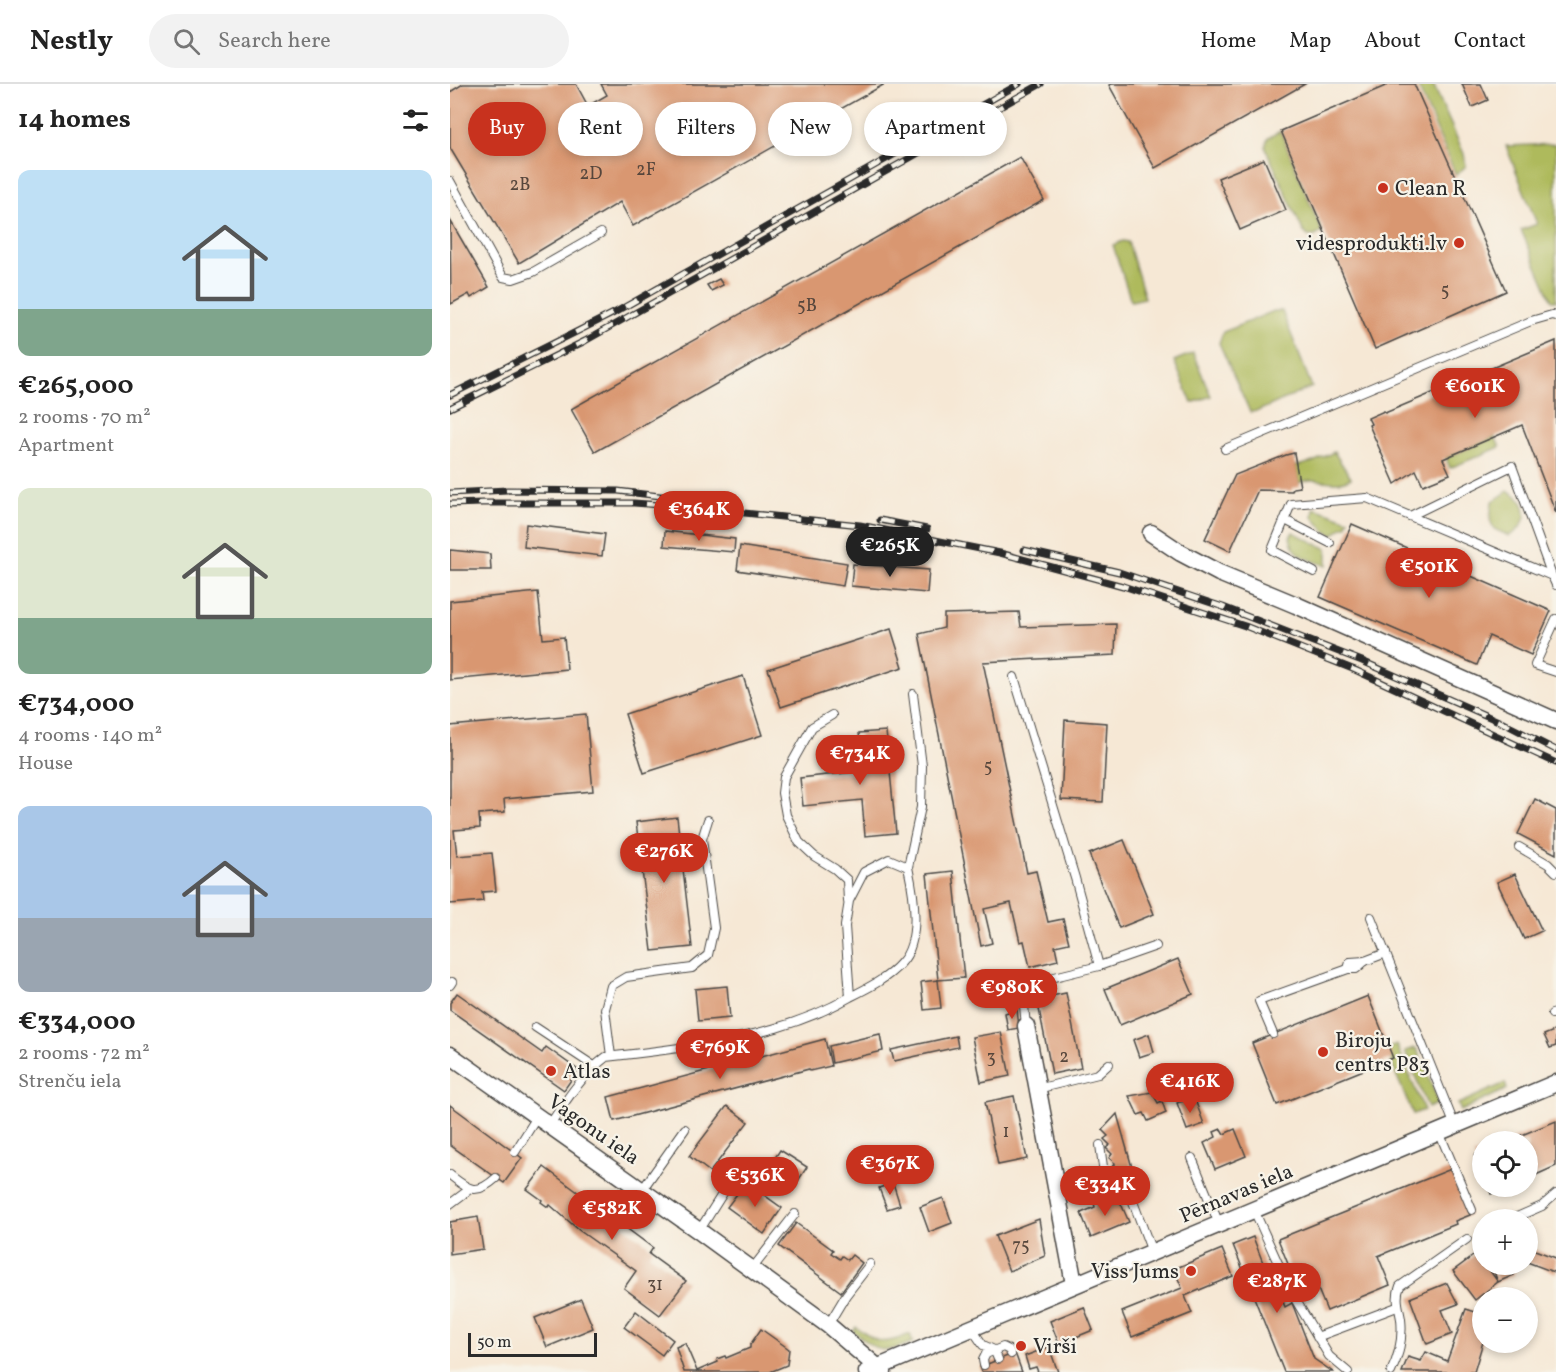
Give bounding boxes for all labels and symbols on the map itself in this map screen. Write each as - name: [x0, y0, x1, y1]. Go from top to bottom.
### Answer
- house number: 2F: [636, 158, 656, 183]
- house number: 2D: [580, 162, 602, 187]
- house number: 2B: [510, 173, 530, 198]
- place label: Clean R: [1395, 175, 1467, 204]
- marker: Clean R: [1376, 181, 1390, 195]
- place label: videsprodukti.lv: [1296, 230, 1447, 259]
- marker: videsprodukti.lv: [1452, 236, 1466, 250]
- house number: 5: [1441, 279, 1449, 304]
- house number: 5B: [797, 294, 817, 319]
- pin: €601K: [1433, 368, 1517, 419]
- pin: €364K: [657, 491, 741, 542]
- pin: €265K: [848, 527, 932, 578]
- pin: €501K: [1387, 548, 1471, 599]
- pin: €734K: [818, 735, 902, 786]
- house number: 5: [984, 755, 992, 780]
- pin: €276K: [622, 833, 706, 884]
- pin: €980K: [970, 969, 1054, 1020]
- place label: Biroju centrs P83: [1335, 1027, 1430, 1080]
- pin: €769K: [678, 1029, 762, 1080]
- house number: 2: [1059, 1045, 1069, 1070]
- marker: Biroju centrs P83: [1316, 1045, 1330, 1059]
- house number: 3: [986, 1046, 996, 1071]
- place label: Atlas: [563, 1058, 611, 1087]
- pin: €416K: [1148, 1063, 1232, 1114]
- marker: Atlas: [544, 1064, 558, 1078]
- street label: Vagonu iela: [541, 1088, 645, 1173]
- house number: 1: [1003, 1120, 1009, 1145]
- pin: €367K: [848, 1145, 932, 1196]
- pin: €536K: [713, 1157, 797, 1208]
- street label: Pērnavas iela: [1175, 1157, 1298, 1231]
- pin: €334K: [1063, 1166, 1147, 1217]
- pin: €582K: [570, 1190, 654, 1241]
- house number: 75: [1012, 1234, 1030, 1259]
- place label: Viss Jums: [1091, 1258, 1179, 1287]
- pin: €287K: [1235, 1263, 1319, 1314]
- marker: Viss Jums: [1184, 1264, 1198, 1278]
- house number: 31: [647, 1273, 663, 1298]
- scale bar: [468, 1330, 597, 1358]
- place label: Virši: [1033, 1333, 1077, 1362]
- marker: Virši: [1014, 1339, 1028, 1353]

